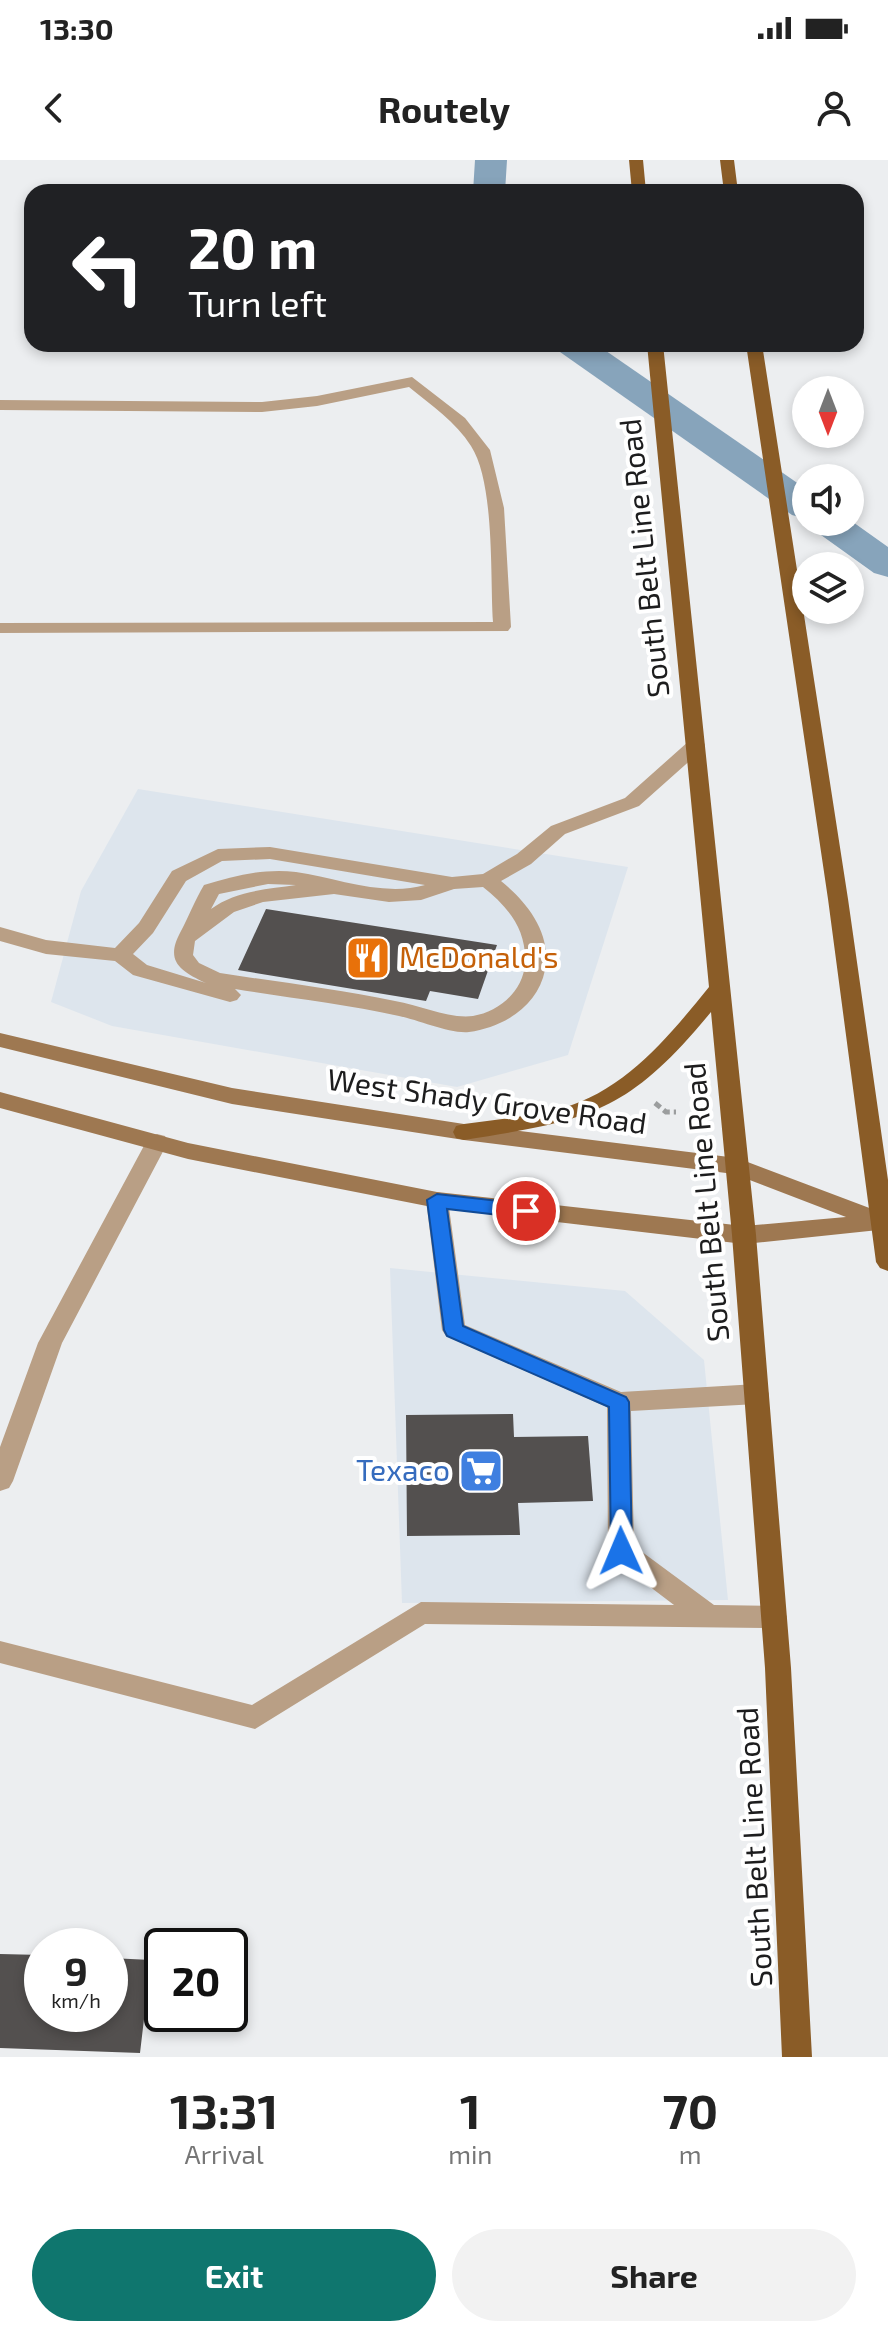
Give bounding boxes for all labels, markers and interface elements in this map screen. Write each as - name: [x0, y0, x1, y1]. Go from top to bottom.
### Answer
- text: 13:30: [40, 10, 114, 46]
- icon: back: [32, 86, 76, 130]
- icon: person: [812, 86, 856, 130]
- text: Routely: [378, 87, 510, 130]
- text: 20 m: [188, 213, 317, 280]
- icon: left: [56, 216, 160, 320]
- text: Turn left: [188, 281, 327, 324]
- north arrow: [792, 376, 864, 448]
- map controls: [792, 376, 864, 624]
- street label: South Belt Line Road: [610, 417, 676, 699]
- button: sound: [792, 464, 864, 536]
- button: layers: [792, 552, 864, 624]
- restaurant icon: McDonald's: [344, 934, 392, 982]
- place label: McDonald's: [399, 938, 558, 974]
- street label: West Shady Grove Road: [325, 1060, 649, 1140]
- street label: South Belt Line Road: [675, 1061, 735, 1343]
- pin: [492, 1177, 560, 1245]
- icon: arrive: [504, 1189, 548, 1233]
- supermarket icon: Texaco: [457, 1447, 505, 1495]
- place label: Texaco: [356, 1451, 450, 1487]
- position arrow: [579, 1509, 663, 1593]
- street label: South Belt Line Road: [728, 1706, 778, 1988]
- speed limit sign: 20: [144, 1928, 248, 2032]
- text: 9: [64, 1946, 88, 1994]
- text: km/h: [51, 1988, 101, 2012]
- text: 13:31: [170, 2081, 278, 2139]
- text: 1: [460, 2081, 481, 2139]
- text: 70: [662, 2081, 718, 2139]
- text: Arrival: [185, 2138, 264, 2169]
- text: min: [448, 2138, 492, 2169]
- text: m: [679, 2138, 702, 2169]
- button: Exit: [32, 2229, 436, 2321]
- button: Share: [452, 2229, 856, 2321]

